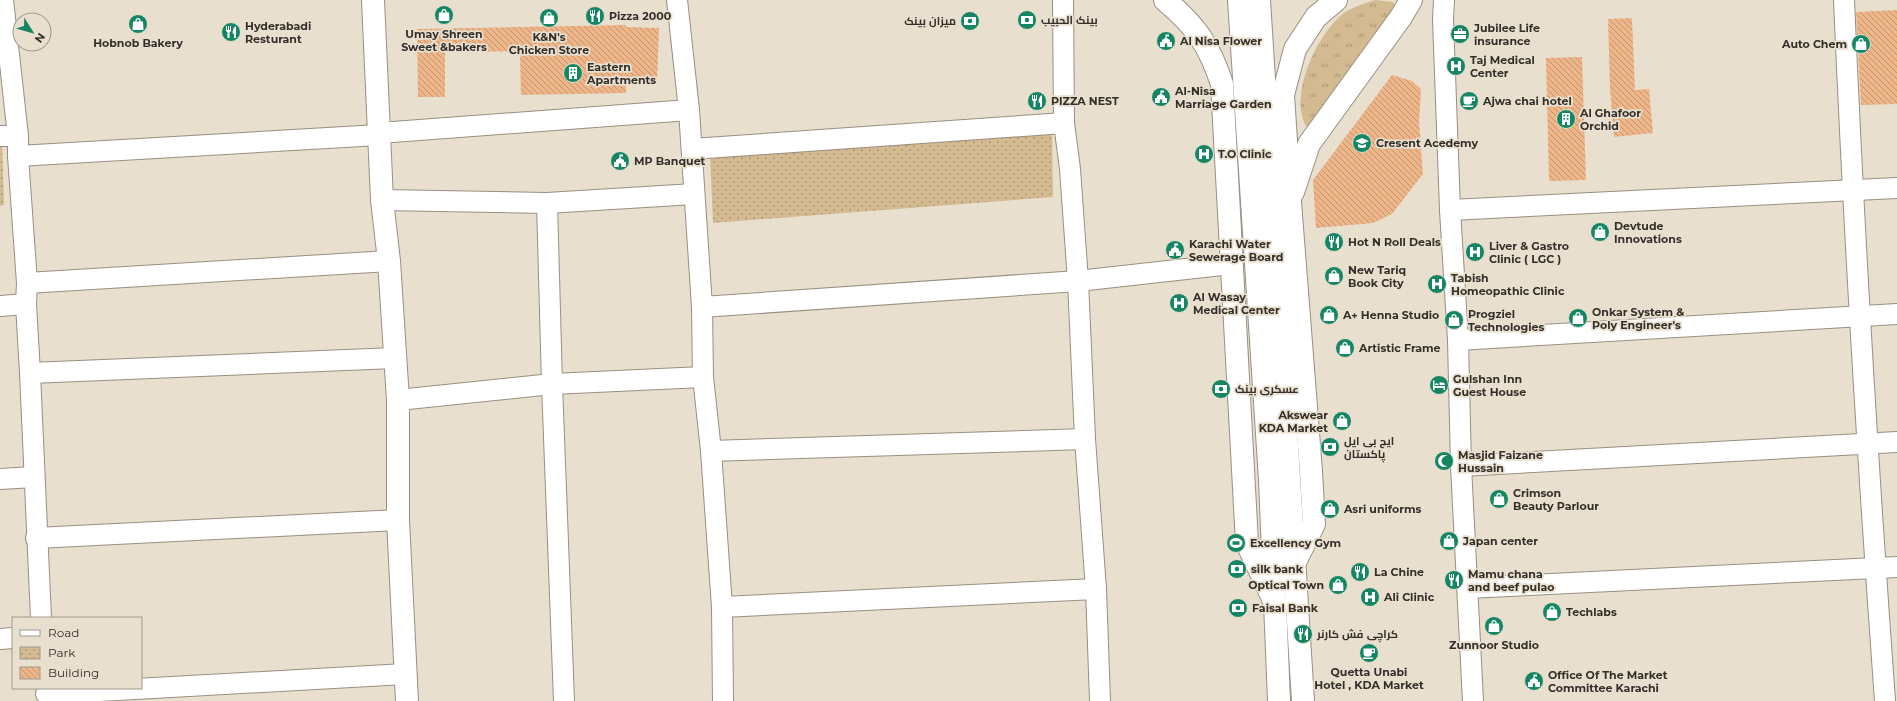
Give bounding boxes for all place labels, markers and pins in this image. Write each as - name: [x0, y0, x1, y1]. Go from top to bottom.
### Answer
- shop icon: Umay Shreen Sweet &bakers: [433, 4, 455, 26]
- restaurant icon: Pizza 2000: [584, 5, 606, 27]
- shop icon: K&N's Chicken Store: [538, 7, 560, 29]
- place label: Pizza 2000: [609, 9, 672, 23]
- bank icon: بينک الحبيب: [1016, 9, 1038, 31]
- bank icon: میزان بینک: [959, 10, 981, 32]
- shop icon: Hobnob Bakery: [127, 13, 149, 35]
- place label: بينک الحبيب: [1041, 13, 1098, 27]
- place label: میزان بینک: [904, 14, 956, 28]
- place label: Hyderabadi Resturant: [245, 19, 311, 46]
- restaurant icon: Hyderabadi Resturant: [220, 21, 242, 43]
- place label: Jubilee Life insurance: [1473, 21, 1540, 48]
- office icon: Jubilee Life insurance: [1449, 23, 1471, 45]
- place label: Umay Shreen Sweet &bakers: [401, 27, 487, 54]
- place label: K&N's Chicken Store: [509, 30, 589, 57]
- public building icon: Al Nisa Flower: [1155, 30, 1177, 52]
- shop icon: Auto Chem: [1850, 33, 1872, 55]
- place label: Al Nisa Flower: [1179, 34, 1262, 48]
- place label: Hobnob Bakery: [93, 36, 183, 50]
- place label: Auto Chem: [1781, 37, 1847, 51]
- place label: Taj Medical Center: [1470, 53, 1535, 80]
- hospital icon: Taj Medical Center: [1445, 55, 1467, 77]
- place label: Eastern Apartments: [586, 60, 656, 87]
- building icon: Eastern Apartments: [562, 62, 584, 84]
- place label: Al-Nisa Marriage Garden: [1174, 84, 1272, 111]
- public building icon: Al-Nisa Marriage Garden: [1150, 86, 1172, 108]
- restaurant icon: PIZZA NEST: [1026, 90, 1048, 112]
- cafe icon: Ajwa chai hotel: [1458, 90, 1480, 112]
- place label: PIZZA NEST: [1051, 94, 1119, 108]
- place label: Ajwa chai hotel: [1482, 94, 1572, 108]
- place label: Al Ghafoor Orchid: [1579, 106, 1641, 133]
- building icon: Al Ghafoor Orchid: [1555, 108, 1577, 130]
- school or university icon: Cresent Acedemy: [1351, 132, 1373, 154]
- place label: Cresent Acedemy: [1376, 136, 1479, 150]
- hospital icon: T.O Clinic: [1193, 143, 1215, 165]
- place label: T.O Clinic: [1218, 147, 1272, 161]
- public building icon: MP Banquet: [609, 150, 631, 172]
- place label: MP Banquet: [634, 154, 706, 168]
- place label: Devtude Innovations: [1614, 219, 1682, 246]
- shop icon: Devtude Innovations: [1589, 221, 1611, 243]
- restaurant icon: Hot N Roll Deals: [1323, 231, 1345, 253]
- place label: Hot N Roll Deals: [1348, 235, 1441, 249]
- place label: Karachi Water Sewerage Board: [1189, 237, 1283, 264]
- public building icon: Karachi Water Sewerage Board: [1164, 239, 1186, 261]
- place label: Liver & Gastro Clinic ( LGC ): [1489, 239, 1569, 266]
- hospital icon: Liver & Gastro Clinic ( LGC ): [1464, 241, 1486, 263]
- place label: New Tariq Book City: [1348, 263, 1406, 290]
- shop icon: New Tariq Book City: [1323, 265, 1345, 287]
- place label: Tabish Homeopathic Clinic: [1451, 271, 1565, 298]
- hospital icon: Tabish Homeopathic Clinic: [1426, 273, 1448, 295]
- place label: Al Wasay Medical Center: [1192, 290, 1280, 317]
- hospital icon: Al Wasay Medical Center: [1168, 292, 1190, 314]
- shop icon: A+ Henna Studio: [1318, 304, 1340, 326]
- place label: Onkar System & Poly Engineer's: [1592, 305, 1684, 332]
- place label: Progziel Technologies: [1468, 307, 1545, 334]
- shop icon: Onkar System & Poly Engineer's: [1567, 307, 1589, 329]
- place label: A+ Henna Studio: [1342, 308, 1439, 322]
- shop icon: Progziel Technologies: [1443, 309, 1465, 331]
- shop icon: Artistic Frame: [1334, 337, 1356, 359]
- place label: Artistic Frame: [1358, 341, 1441, 355]
- place label: Gulshan Inn Guest House: [1453, 372, 1526, 399]
- hotel icon: Gulshan Inn Guest House: [1428, 374, 1450, 396]
- bank icon: عسکری بینک: [1210, 378, 1232, 400]
- place label: عسکری بینک: [1235, 382, 1299, 396]
- place label: Akswear KDA Market: [1259, 408, 1328, 435]
- shop icon: Akswear KDA Market: [1331, 410, 1353, 432]
- place label: ایچ بی ایل پاکستان: [1344, 434, 1394, 463]
- bank icon: ایچ بی ایل پاکستان: [1319, 436, 1341, 458]
- place label: Masjid Faizane Hussain: [1458, 448, 1543, 475]
- mosque icon: Masjid Faizane Hussain: [1433, 450, 1455, 472]
- place label: Crimson Beauty Parlour: [1513, 486, 1599, 513]
- shop icon: Crimson Beauty Parlour: [1488, 488, 1510, 510]
- shop icon: Asri uniforms: [1319, 498, 1341, 520]
- place label: Asri uniforms: [1343, 502, 1421, 516]
- shop icon: Japan center: [1438, 530, 1460, 552]
- sports icon: Excellency Gym: [1225, 532, 1247, 554]
- place label: Japan center: [1462, 534, 1538, 548]
- place label: Excellency Gym: [1250, 536, 1341, 550]
- bank icon: silk bank: [1226, 558, 1248, 580]
- restaurant icon: La Chine: [1349, 561, 1371, 583]
- place label: silk bank: [1251, 562, 1304, 576]
- place label: La Chine: [1374, 565, 1424, 579]
- place label: Mamu chana and beef pulao: [1468, 567, 1555, 594]
- restaurant icon: Mamu chana and beef pulao: [1443, 569, 1465, 591]
- shop icon: Optical Town: [1327, 574, 1349, 596]
- place label: Optical Town: [1248, 578, 1324, 592]
- hospital icon: Ali Clinic: [1359, 586, 1381, 608]
- place label: Ali Clinic: [1383, 590, 1435, 604]
- bank icon: Faisal Bank: [1227, 597, 1249, 619]
- place label: Faisal Bank: [1252, 601, 1319, 615]
- shop icon: Techlabs: [1541, 601, 1563, 623]
- place label: Techlabs: [1566, 605, 1617, 619]
- shop icon: Zunnoor Studio: [1483, 615, 1505, 637]
- restaurant icon: کراچی فش کارنر: [1292, 623, 1314, 645]
- place label: کراچی فش کارنر: [1316, 627, 1398, 643]
- place label: Zunnoor Studio: [1449, 638, 1539, 652]
- cafe icon: Quetta Unabi Hotel , KDA Market: [1358, 642, 1380, 664]
- place label: Quetta Unabi Hotel , KDA Market: [1314, 665, 1424, 692]
- place label: Office Of The Market Committee Karachi: [1548, 668, 1668, 695]
- public building icon: Office Of The Market Committee Karachi: [1523, 670, 1545, 692]

